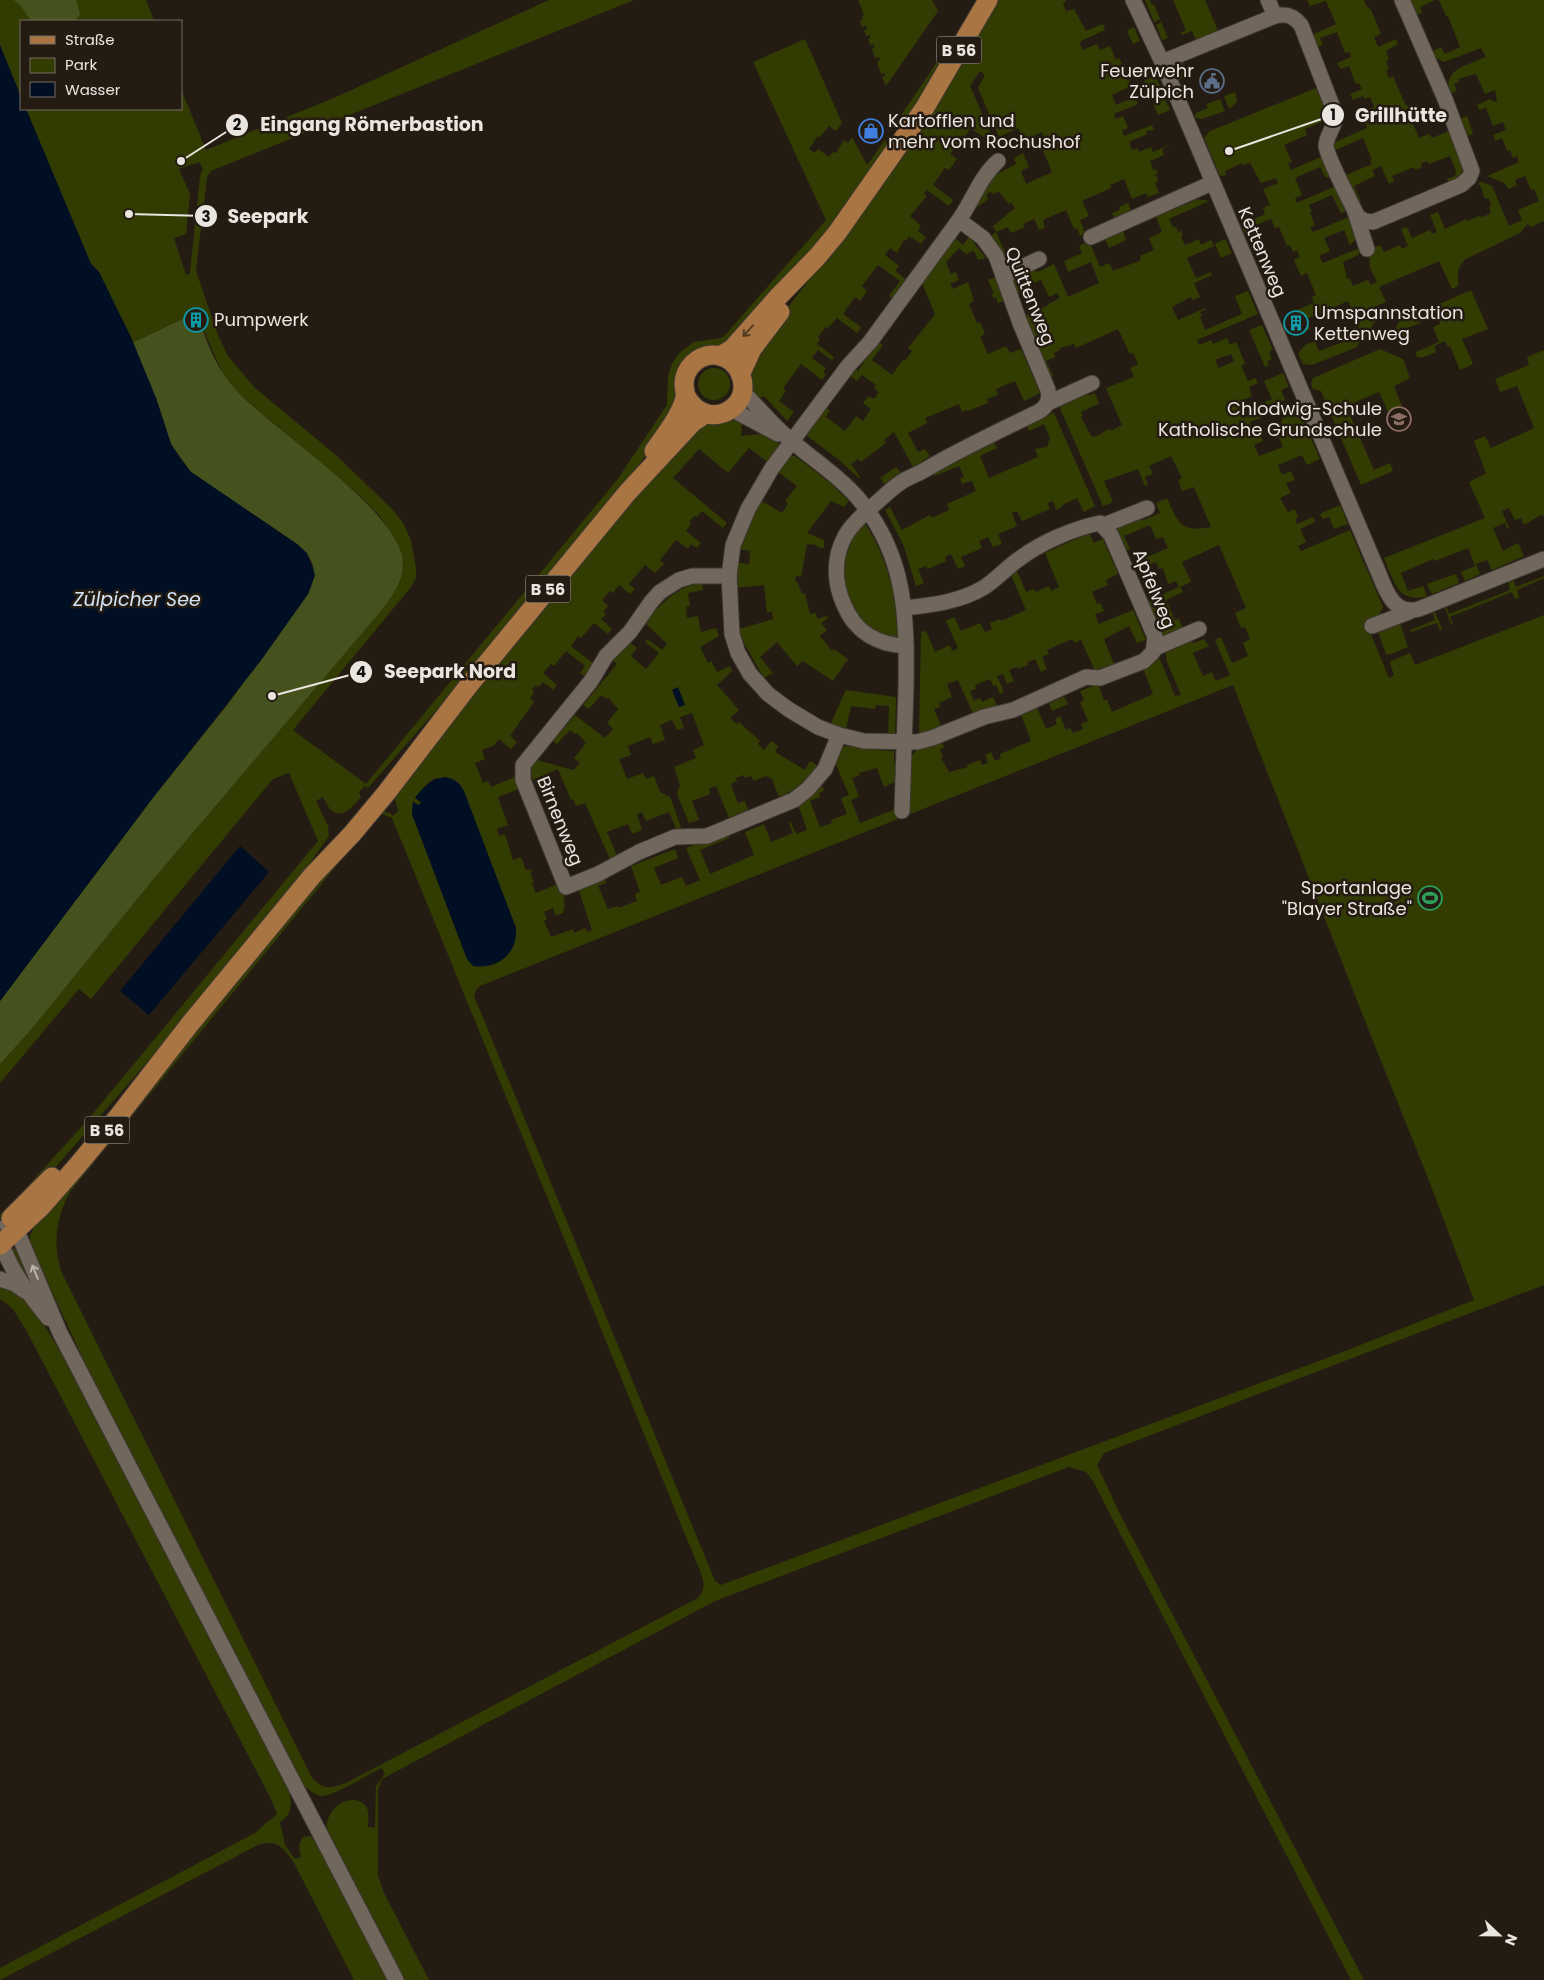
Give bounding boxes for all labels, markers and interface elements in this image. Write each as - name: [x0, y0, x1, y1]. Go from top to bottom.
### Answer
- legend: [20, 20, 182, 110]
- text: Straße: [65, 29, 115, 50]
- road number: B 56: [936, 36, 982, 64]
- text: Park: [65, 54, 97, 75]
- place label: Feuerwehr Zülpich: [1100, 58, 1194, 104]
- public building icon: Feuerwehr Zülpich: [1199, 68, 1225, 94]
- text: Wasser: [65, 79, 121, 100]
- callout: Grillhütte: [1320, 98, 1457, 132]
- text: Grillhütte: [1355, 102, 1447, 129]
- text: 1: [1330, 104, 1336, 125]
- callout: Eingang Römerbastion: [225, 108, 493, 142]
- place label: Kartofflen und mehr vom Rochushof: [888, 108, 1081, 154]
- text: Eingang Römerbastion: [260, 111, 484, 138]
- text: 2: [233, 114, 242, 135]
- shop icon: Kartofflen und mehr vom Rochushof: [858, 118, 884, 144]
- callout: Seepark: [193, 199, 319, 233]
- text: Seepark: [228, 203, 309, 230]
- street label: Kettenweg: [1232, 203, 1293, 301]
- text: 3: [201, 206, 211, 227]
- street label: Quittenweg: [999, 243, 1062, 349]
- place label: Umspannstation Kettenweg: [1314, 300, 1464, 346]
- building icon: Pumpwerk: [183, 307, 209, 333]
- place label: Pumpwerk: [214, 307, 309, 332]
- building icon: Umspannstation Kettenweg: [1283, 310, 1309, 336]
- one-way arrow: [742, 324, 754, 337]
- place label: Chlodwig-Schule Katholische Grundschule: [1158, 396, 1382, 442]
- school or university icon: Chlodwig-Schule Katholische Grundschule: [1386, 406, 1412, 432]
- street label: Apfelweg: [1127, 545, 1182, 632]
- road number: B 56: [526, 576, 570, 602]
- water label: Zülpicher See: [72, 586, 201, 613]
- callout: Seepark Nord: [348, 655, 526, 689]
- text: Seepark Nord: [384, 658, 516, 685]
- text: 4: [356, 661, 366, 682]
- street label: Birnenweg: [531, 772, 590, 869]
- place label: Sportanlage "Blayer Straße": [1282, 875, 1412, 921]
- sports icon: Sportanlage "Blayer Straße": [1417, 885, 1443, 911]
- road number: B 56: [84, 1116, 130, 1144]
- one-way arrow: [30, 1265, 39, 1280]
- north arrow: [1474, 1910, 1524, 1960]
- text: N: [1500, 1931, 1522, 1948]

